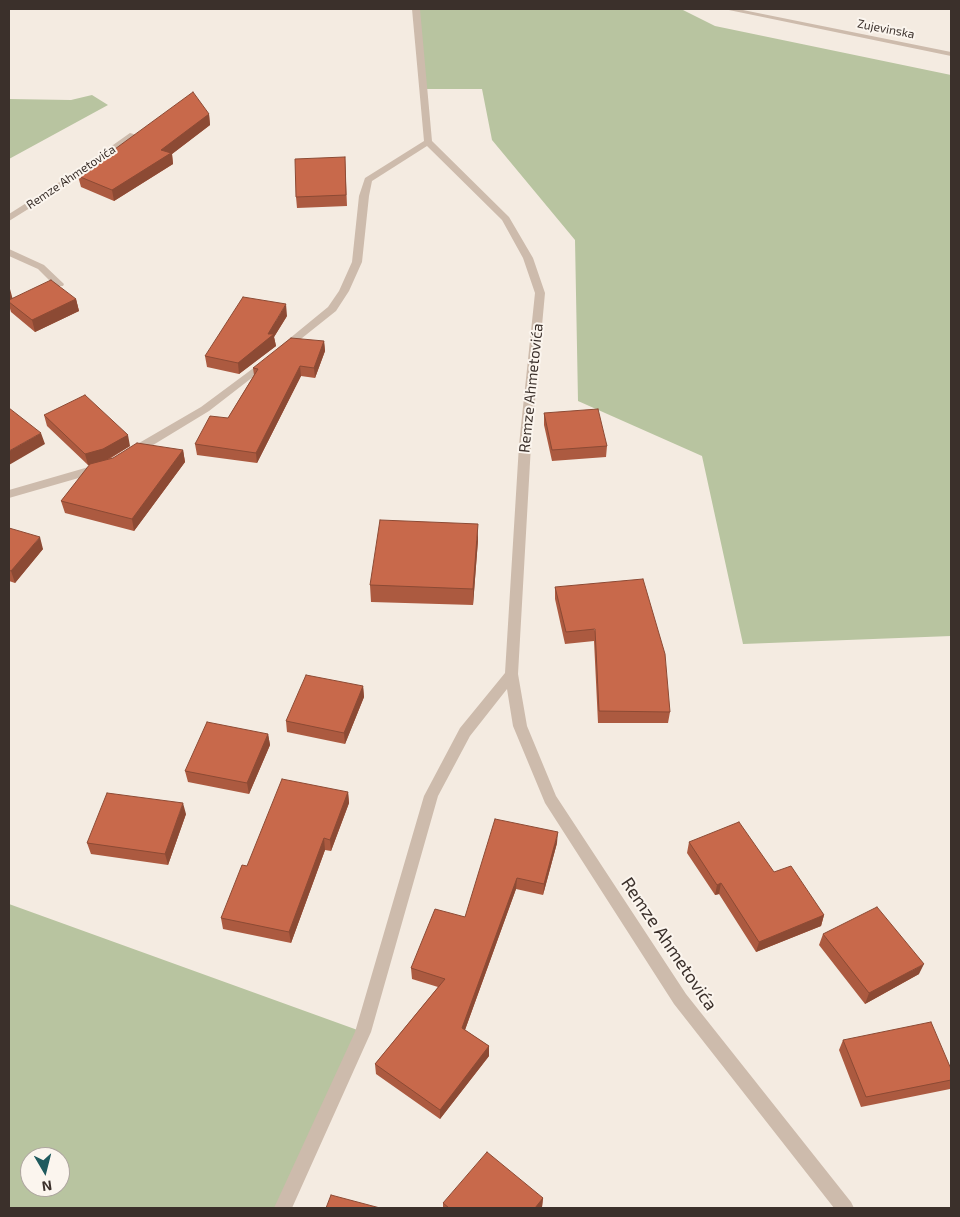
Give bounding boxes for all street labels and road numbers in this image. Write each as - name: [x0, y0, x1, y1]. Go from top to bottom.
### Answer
- street label: Zujevinska: [856, 16, 916, 42]
- street label: Remze Ahmetovića: [24, 142, 118, 212]
- street label: Remze Ahmetovića: [515, 322, 547, 454]
- street label: Remze Ahmetovića: [616, 873, 722, 1015]

